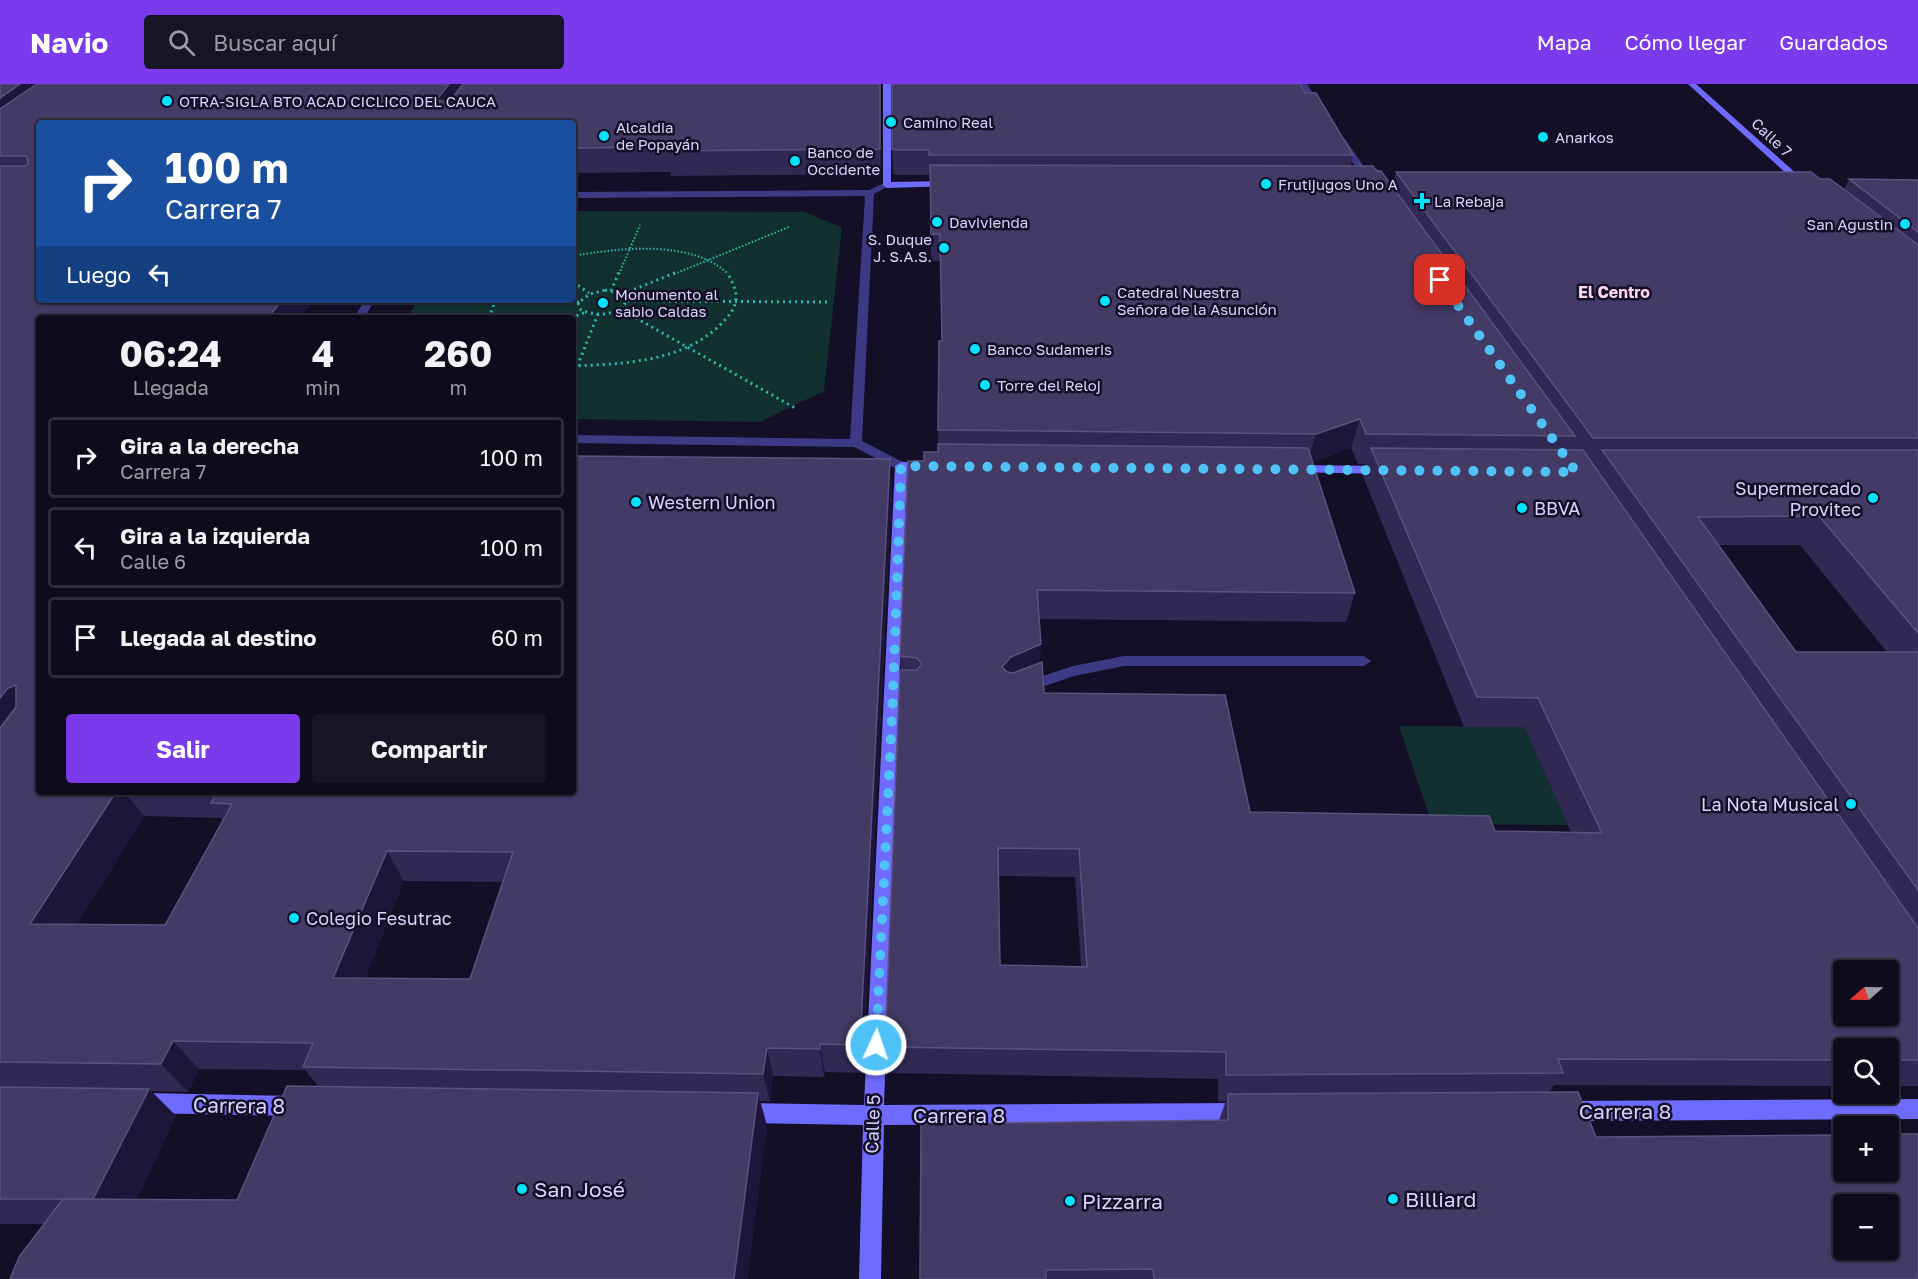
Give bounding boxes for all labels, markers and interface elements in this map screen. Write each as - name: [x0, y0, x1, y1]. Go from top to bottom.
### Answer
- search box: [144, 15, 564, 69]
- text: Navio: [30, 26, 108, 59]
- icon: search: [165, 26, 198, 59]
- text: Buscar aquí: [213, 29, 337, 56]
- text: Mapa: [1537, 29, 1592, 55]
- text: Cómo llegar: [1625, 29, 1746, 55]
- text: Guardados: [1779, 29, 1888, 55]
- place label: OTRA-SIGLA BTO ACAD CICLICO DEL CAUCA: [179, 92, 496, 110]
- marker: OTRA-SIGLA BTO ACAD CICLICO DEL CAUCA: [160, 94, 174, 108]
- place label: Camino Real: [903, 113, 993, 131]
- street label: Calle 7: [1748, 114, 1796, 160]
- marker: Camino Real: [884, 115, 898, 129]
- place label: Alcaldia de Popayán: [616, 118, 699, 153]
- place label: Anarkos: [1555, 128, 1614, 146]
- marker: Alcaldia de Popayán: [597, 129, 611, 143]
- marker: Anarkos: [1536, 130, 1550, 144]
- text: 100 m: [165, 142, 288, 192]
- place label: Banco de Occidente: [807, 143, 880, 178]
- icon: right: [66, 144, 144, 222]
- marker: Banco de Occidente: [788, 154, 802, 168]
- place label: Frutijugos Uno A: [1278, 175, 1398, 193]
- marker: Frutijugos Uno A: [1259, 177, 1273, 191]
- place label: La Rebaja: [1434, 192, 1504, 210]
- text: Carrera 7: [165, 193, 282, 225]
- marker: La Rebaja: [1415, 194, 1429, 208]
- place label: Davivienda: [949, 213, 1028, 231]
- marker: Davivienda: [930, 215, 944, 229]
- place label: San Agustin: [1807, 215, 1893, 233]
- marker: San Agustin: [1898, 217, 1912, 231]
- place label: S. Duque J. S.A.S.: [868, 230, 932, 265]
- marker: S. Duque J. S.A.S.: [937, 241, 951, 255]
- pin: [1414, 254, 1465, 305]
- icon: left: [143, 258, 176, 291]
- text: Luego: [66, 261, 131, 288]
- icon: arrive: [1423, 263, 1456, 296]
- district label: El Centro: [1578, 282, 1650, 302]
- place label: Catedral Nuestra Señora de la Asunción: [1117, 283, 1277, 318]
- place label: Monumento al sabio Caldas: [615, 285, 718, 320]
- marker: Catedral Nuestra Señora de la Asunción: [1098, 294, 1112, 308]
- marker: Monumento al sabio Caldas: [596, 296, 610, 310]
- text: 06:24: [120, 332, 222, 375]
- text: 4: [312, 332, 334, 375]
- text: 260: [424, 332, 492, 375]
- place label: Banco Sudameris: [987, 340, 1112, 358]
- marker: Banco Sudameris: [968, 342, 982, 356]
- text: Llegada: [133, 375, 209, 399]
- text: min: [305, 375, 341, 399]
- text: m: [449, 375, 467, 399]
- place label: Torre del Reloj: [997, 376, 1101, 394]
- marker: Torre del Reloj: [978, 378, 992, 392]
- text: Gira a la derecha: [120, 432, 299, 459]
- icon: right: [69, 441, 102, 474]
- text: 100 m: [480, 444, 543, 471]
- text: Carrera 7: [120, 459, 206, 483]
- place label: Supermercado Provitec: [1735, 477, 1861, 520]
- place label: Western Union: [648, 491, 776, 513]
- marker: Supermercado Provitec: [1866, 491, 1880, 505]
- marker: Western Union: [629, 495, 643, 509]
- place label: BBVA: [1534, 497, 1580, 519]
- marker: BBVA: [1515, 501, 1529, 515]
- text: Gira a la izquierda: [120, 522, 310, 549]
- icon: left: [69, 531, 102, 564]
- text: 100 m: [480, 534, 543, 561]
- text: Calle 6: [120, 549, 186, 573]
- icon: arrive: [69, 621, 102, 654]
- text: Llegada al destino: [120, 624, 317, 651]
- text: 60 m: [491, 624, 543, 651]
- button: Salir: [66, 714, 300, 783]
- button: Compartir: [312, 714, 546, 783]
- place label: La Nota Musical: [1701, 793, 1839, 815]
- marker: La Nota Musical: [1844, 797, 1858, 811]
- place label: Colegio Fesutrac: [306, 907, 452, 929]
- marker: Colegio Fesutrac: [287, 911, 301, 925]
- north arrow: [1833, 960, 1899, 1026]
- map controls: [1833, 960, 1899, 1260]
- position arrow: [844, 1013, 908, 1077]
- button: search: [1833, 1038, 1899, 1104]
- street label: Carrera 8: [193, 1091, 285, 1119]
- street label: Calle 5: [860, 1094, 884, 1154]
- street label: Carrera 8: [1579, 1098, 1671, 1124]
- street label: Carrera 8: [913, 1102, 1005, 1128]
- button: +: [1833, 1116, 1899, 1182]
- place label: San José: [534, 1176, 625, 1202]
- marker: San José: [515, 1182, 529, 1196]
- place label: Billiard: [1405, 1186, 1477, 1212]
- place label: Pizzarra: [1082, 1188, 1163, 1214]
- marker: Billiard: [1386, 1192, 1400, 1206]
- marker: Pizzarra: [1063, 1194, 1077, 1208]
- button: −: [1833, 1194, 1899, 1260]

